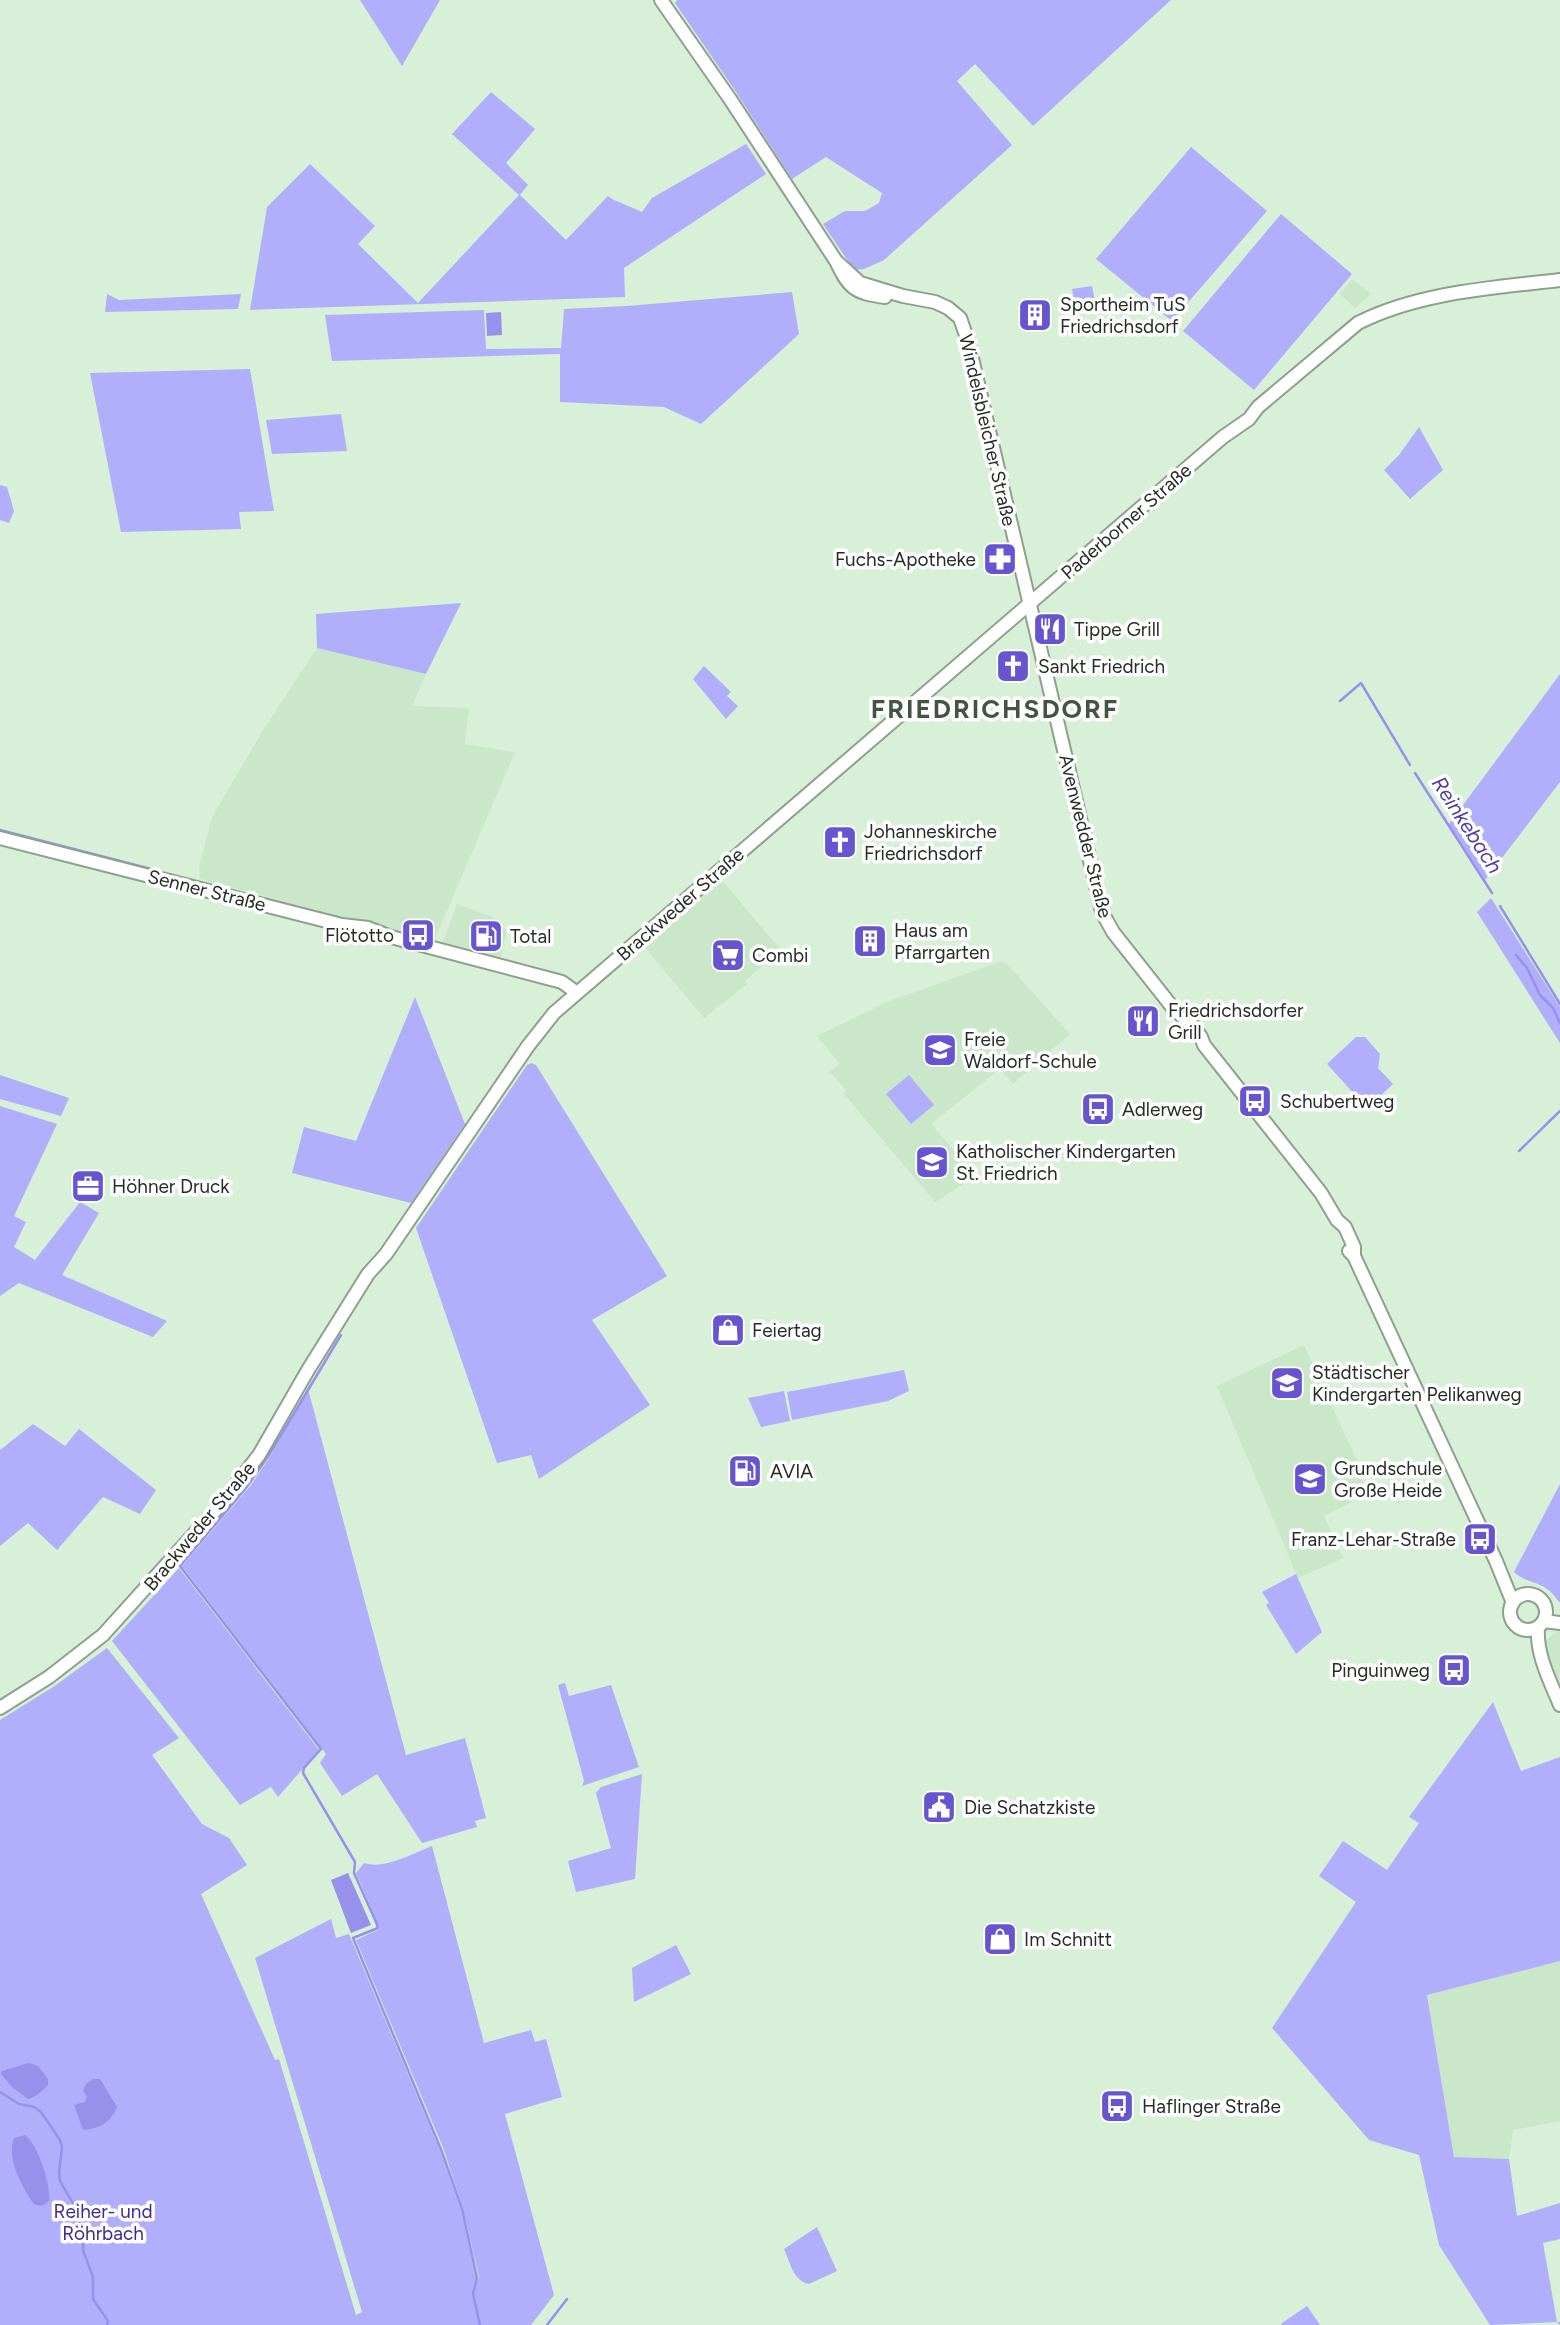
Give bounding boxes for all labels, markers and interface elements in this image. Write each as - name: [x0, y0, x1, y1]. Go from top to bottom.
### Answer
- place label: Sportheim TuS Friedrichsdorf: [1060, 293, 1186, 338]
- building icon: Sportheim TuS Friedrichsdorf: [1016, 296, 1054, 334]
- street label: Windelsbleicher Straße: [954, 332, 1021, 528]
- street label: Paderborner Straße: [1056, 459, 1196, 584]
- pharmacy icon: Fuchs-Apotheke: [981, 540, 1019, 578]
- place label: Fuchs-Apotheke: [835, 548, 976, 571]
- restaurant icon: Tippe Grill: [1031, 610, 1069, 648]
- place label: Tippe Grill: [1074, 618, 1160, 641]
- church icon: Sankt Friedrich: [994, 647, 1032, 685]
- place label: Sankt Friedrich: [1038, 655, 1165, 678]
- district label: FRIEDRICHSDORF: [871, 693, 1119, 725]
- street label: Avenwedder Straße: [1054, 752, 1117, 920]
- water label: Reinkebach: [1427, 772, 1508, 878]
- place label: Johanneskirche Friedrichsdorf: [864, 820, 997, 865]
- church icon: Johanneskirche Friedrichsdorf: [821, 823, 859, 861]
- street label: Brackweder Straße: [612, 843, 749, 966]
- street label: Senner Straße: [145, 865, 268, 916]
- bus stop icon: Flötotto: [399, 916, 437, 954]
- fuel station icon: Total: [467, 917, 505, 955]
- place label: Haus am Pfarrgarten: [894, 919, 990, 964]
- building icon: Haus am Pfarrgarten: [851, 922, 889, 960]
- place label: Flötotto: [325, 924, 394, 947]
- place label: Total: [510, 925, 551, 948]
- supermarket icon: Combi: [709, 936, 747, 974]
- place label: Combi: [752, 944, 808, 967]
- place label: Friedrichsdorfer Grill: [1168, 999, 1304, 1044]
- restaurant icon: Friedrichsdorfer Grill: [1124, 1002, 1162, 1040]
- place label: Freie Waldorf-Schule: [964, 1028, 1097, 1073]
- school or university icon: Freie Waldorf-Schule: [921, 1031, 959, 1069]
- bus stop icon: Schubertweg: [1236, 1082, 1274, 1120]
- bus stop icon: Adlerweg: [1079, 1090, 1117, 1128]
- place label: Schubertweg: [1280, 1090, 1394, 1113]
- place label: Adlerweg: [1122, 1098, 1203, 1121]
- place label: Katholischer Kindergarten St. Friedrich: [956, 1140, 1176, 1185]
- school or university icon: Katholischer Kindergarten St. Friedrich: [913, 1143, 951, 1181]
- office icon: Höhner Druck: [69, 1167, 107, 1205]
- place label: Höhner Druck: [112, 1175, 230, 1198]
- shop icon: Feiertag: [709, 1311, 747, 1349]
- place label: Feiertag: [752, 1319, 822, 1342]
- place label: Städtischer Kindergarten Pelikanweg: [1312, 1361, 1522, 1406]
- school or university icon: Städtischer Kindergarten Pelikanweg: [1268, 1364, 1306, 1402]
- fuel station icon: AVIA: [726, 1452, 764, 1490]
- street label: Brackweder Straße: [139, 1457, 260, 1595]
- place label: Grundschule Große Heide: [1334, 1457, 1442, 1502]
- place label: AVIA: [770, 1460, 813, 1483]
- school or university icon: Grundschule Große Heide: [1291, 1460, 1329, 1498]
- bus stop icon: Franz-Lehar-Straße: [1461, 1520, 1499, 1558]
- place label: Franz-Lehar-Straße: [1291, 1528, 1456, 1551]
- bus stop icon: Pinguinweg: [1435, 1651, 1473, 1689]
- place label: Pinguinweg: [1331, 1659, 1430, 1682]
- public building icon: Die Schatzkiste: [920, 1788, 958, 1826]
- place label: Die Schatzkiste: [964, 1796, 1095, 1819]
- shop icon: Im Schnitt: [981, 1920, 1019, 1958]
- place label: Im Schnitt: [1024, 1928, 1112, 1951]
- bus stop icon: Haflinger Straße: [1098, 2087, 1136, 2125]
- place label: Haflinger Straße: [1142, 2095, 1281, 2118]
- park label: Reiher- und Röhrbach: [53, 2200, 153, 2245]

